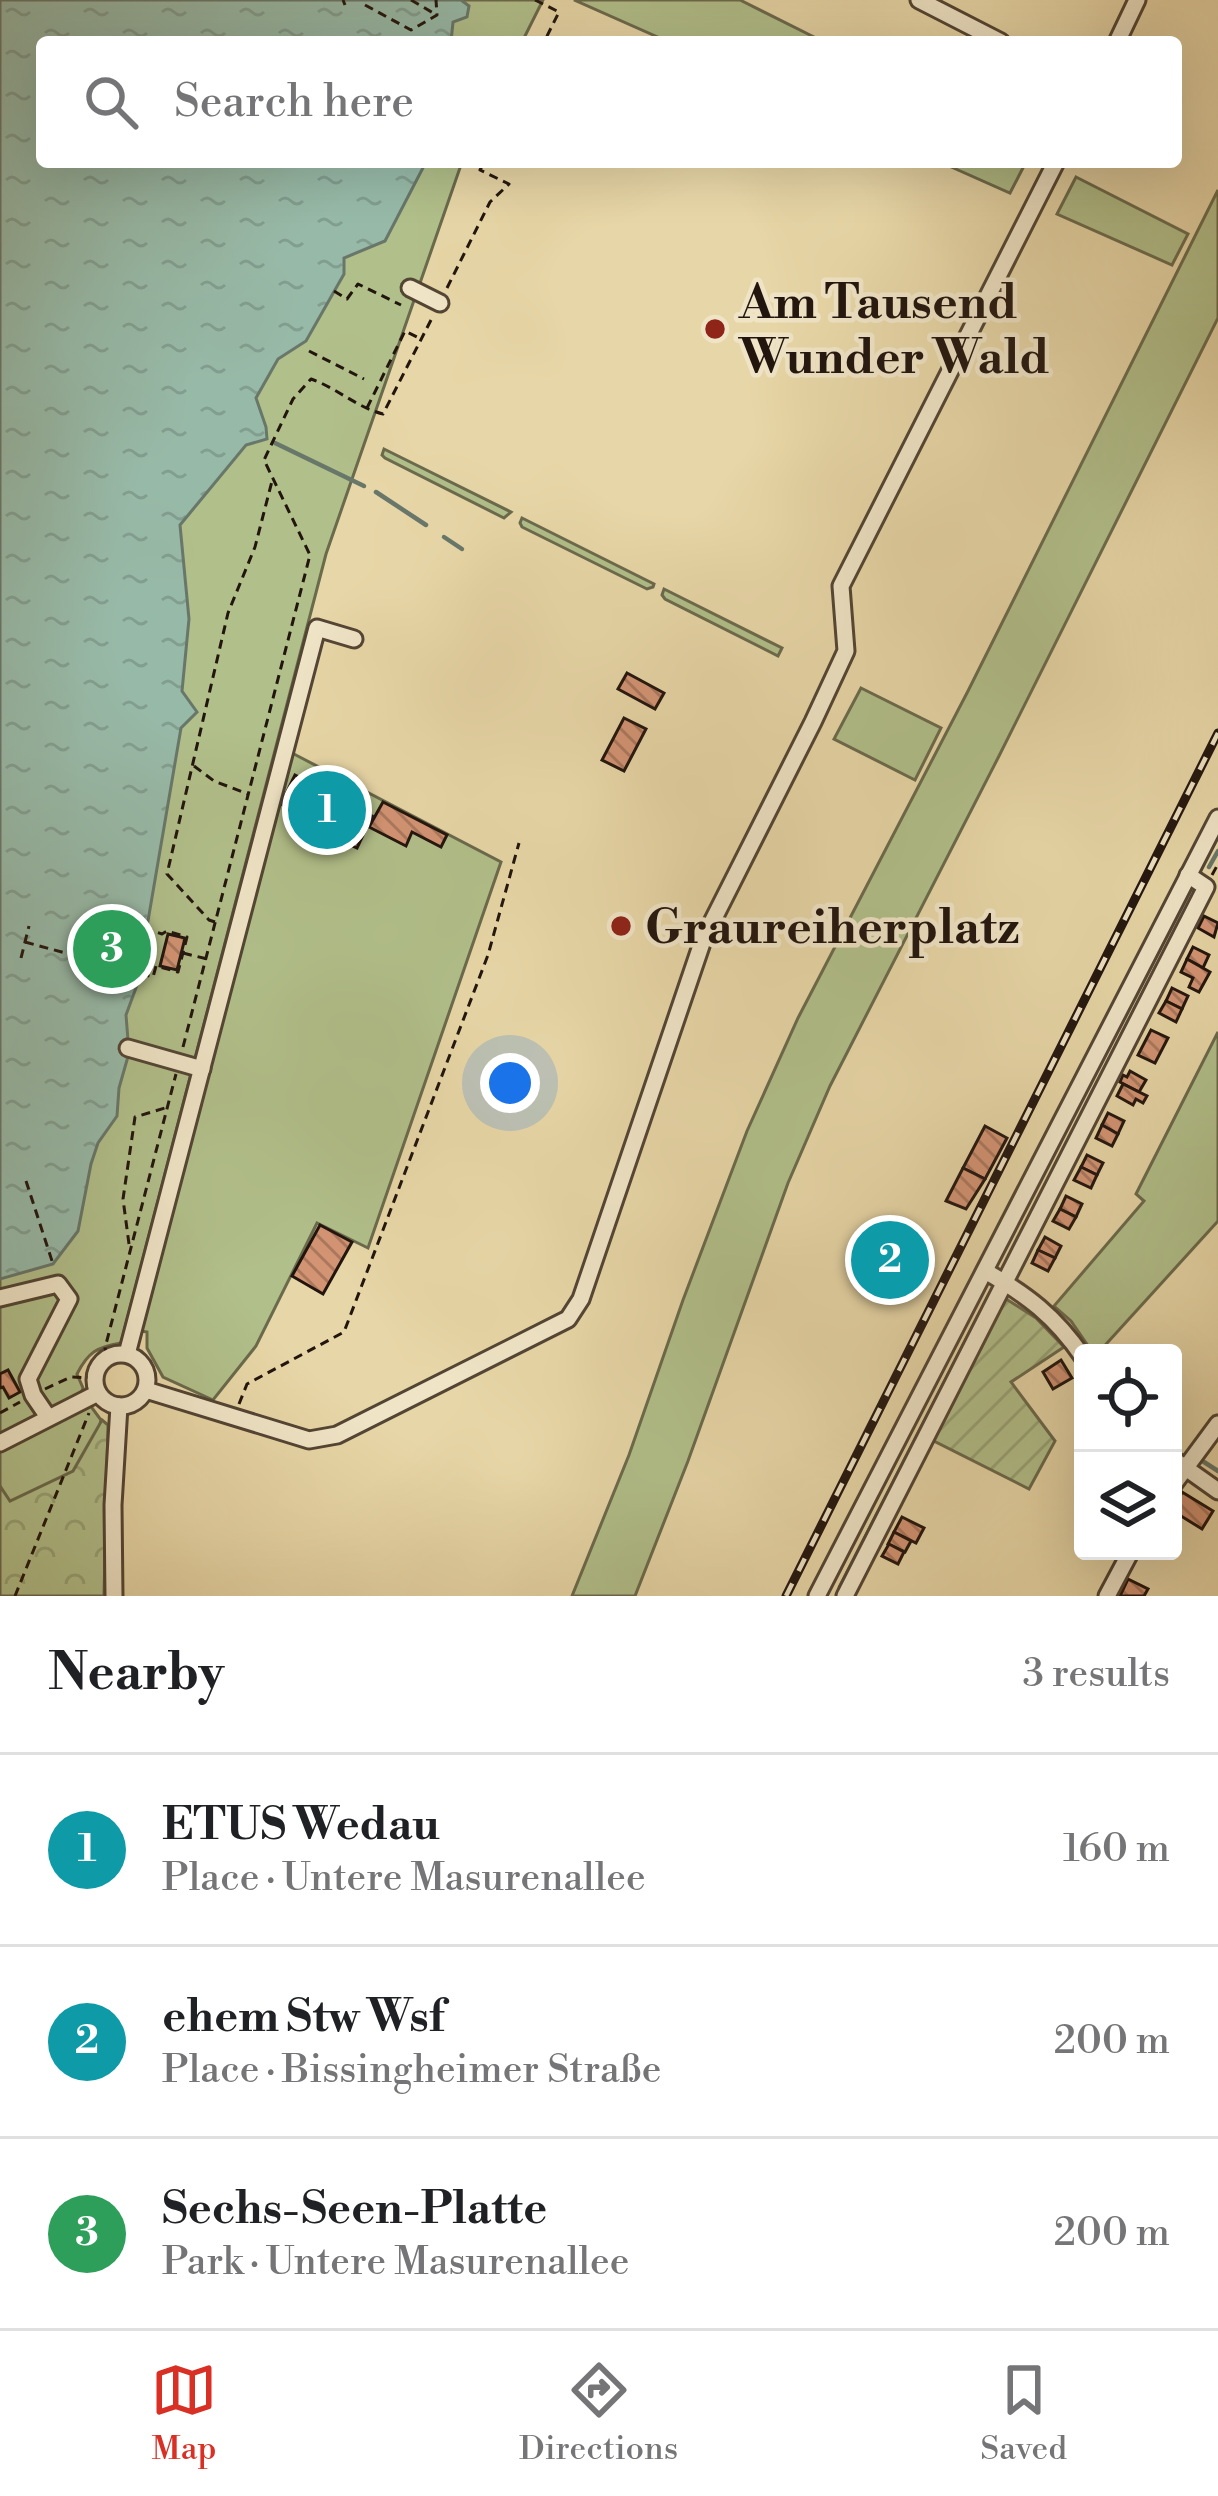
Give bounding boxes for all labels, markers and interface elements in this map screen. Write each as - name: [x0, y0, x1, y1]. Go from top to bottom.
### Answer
- search box: [36, 36, 1182, 168]
- icon: search: [78, 69, 144, 135]
- text: Search here: [174, 74, 414, 131]
- place label: Am Tausend Wunder Wald: [738, 274, 1050, 389]
- marker: Am Tausend Wunder Wald: [702, 316, 728, 342]
- pin: 1: [288, 765, 366, 855]
- place label: Graureiherplatz: [645, 899, 1020, 959]
- pin: 3: [73, 904, 151, 994]
- marker: Graureiherplatz: [608, 913, 634, 939]
- your location: [480, 1053, 540, 1113]
- pin: 2: [851, 1215, 929, 1305]
- map controls: [1074, 1344, 1182, 1560]
- button: locate: [1074, 1344, 1182, 1452]
- button: layers: [1074, 1452, 1182, 1560]
- text: Nearby: [48, 1642, 224, 1706]
- text: 3 results: [1022, 1650, 1170, 1699]
- text: ETUS Wedau: [162, 1797, 440, 1854]
- text: 1: [78, 1825, 96, 1874]
- text: 160 m: [1063, 1825, 1170, 1874]
- text: Place · Untere Masurenallee: [162, 1854, 646, 1903]
- text: ehem Stw Wsf: [162, 1989, 444, 2046]
- text: 2: [75, 2017, 99, 2066]
- text: 200 m: [1054, 2017, 1170, 2066]
- text: Place · Bissingheimer Straße: [162, 2046, 661, 2095]
- text: Sechs-Seen-Platte: [162, 2181, 547, 2238]
- text: 3: [75, 2209, 99, 2258]
- text: 200 m: [1054, 2209, 1170, 2258]
- text: Park · Untere Masurenallee: [162, 2238, 629, 2287]
- tab: Map: [151, 2357, 217, 2470]
- tab: Directions: [519, 2357, 678, 2470]
- tab: Saved: [980, 2357, 1067, 2470]

